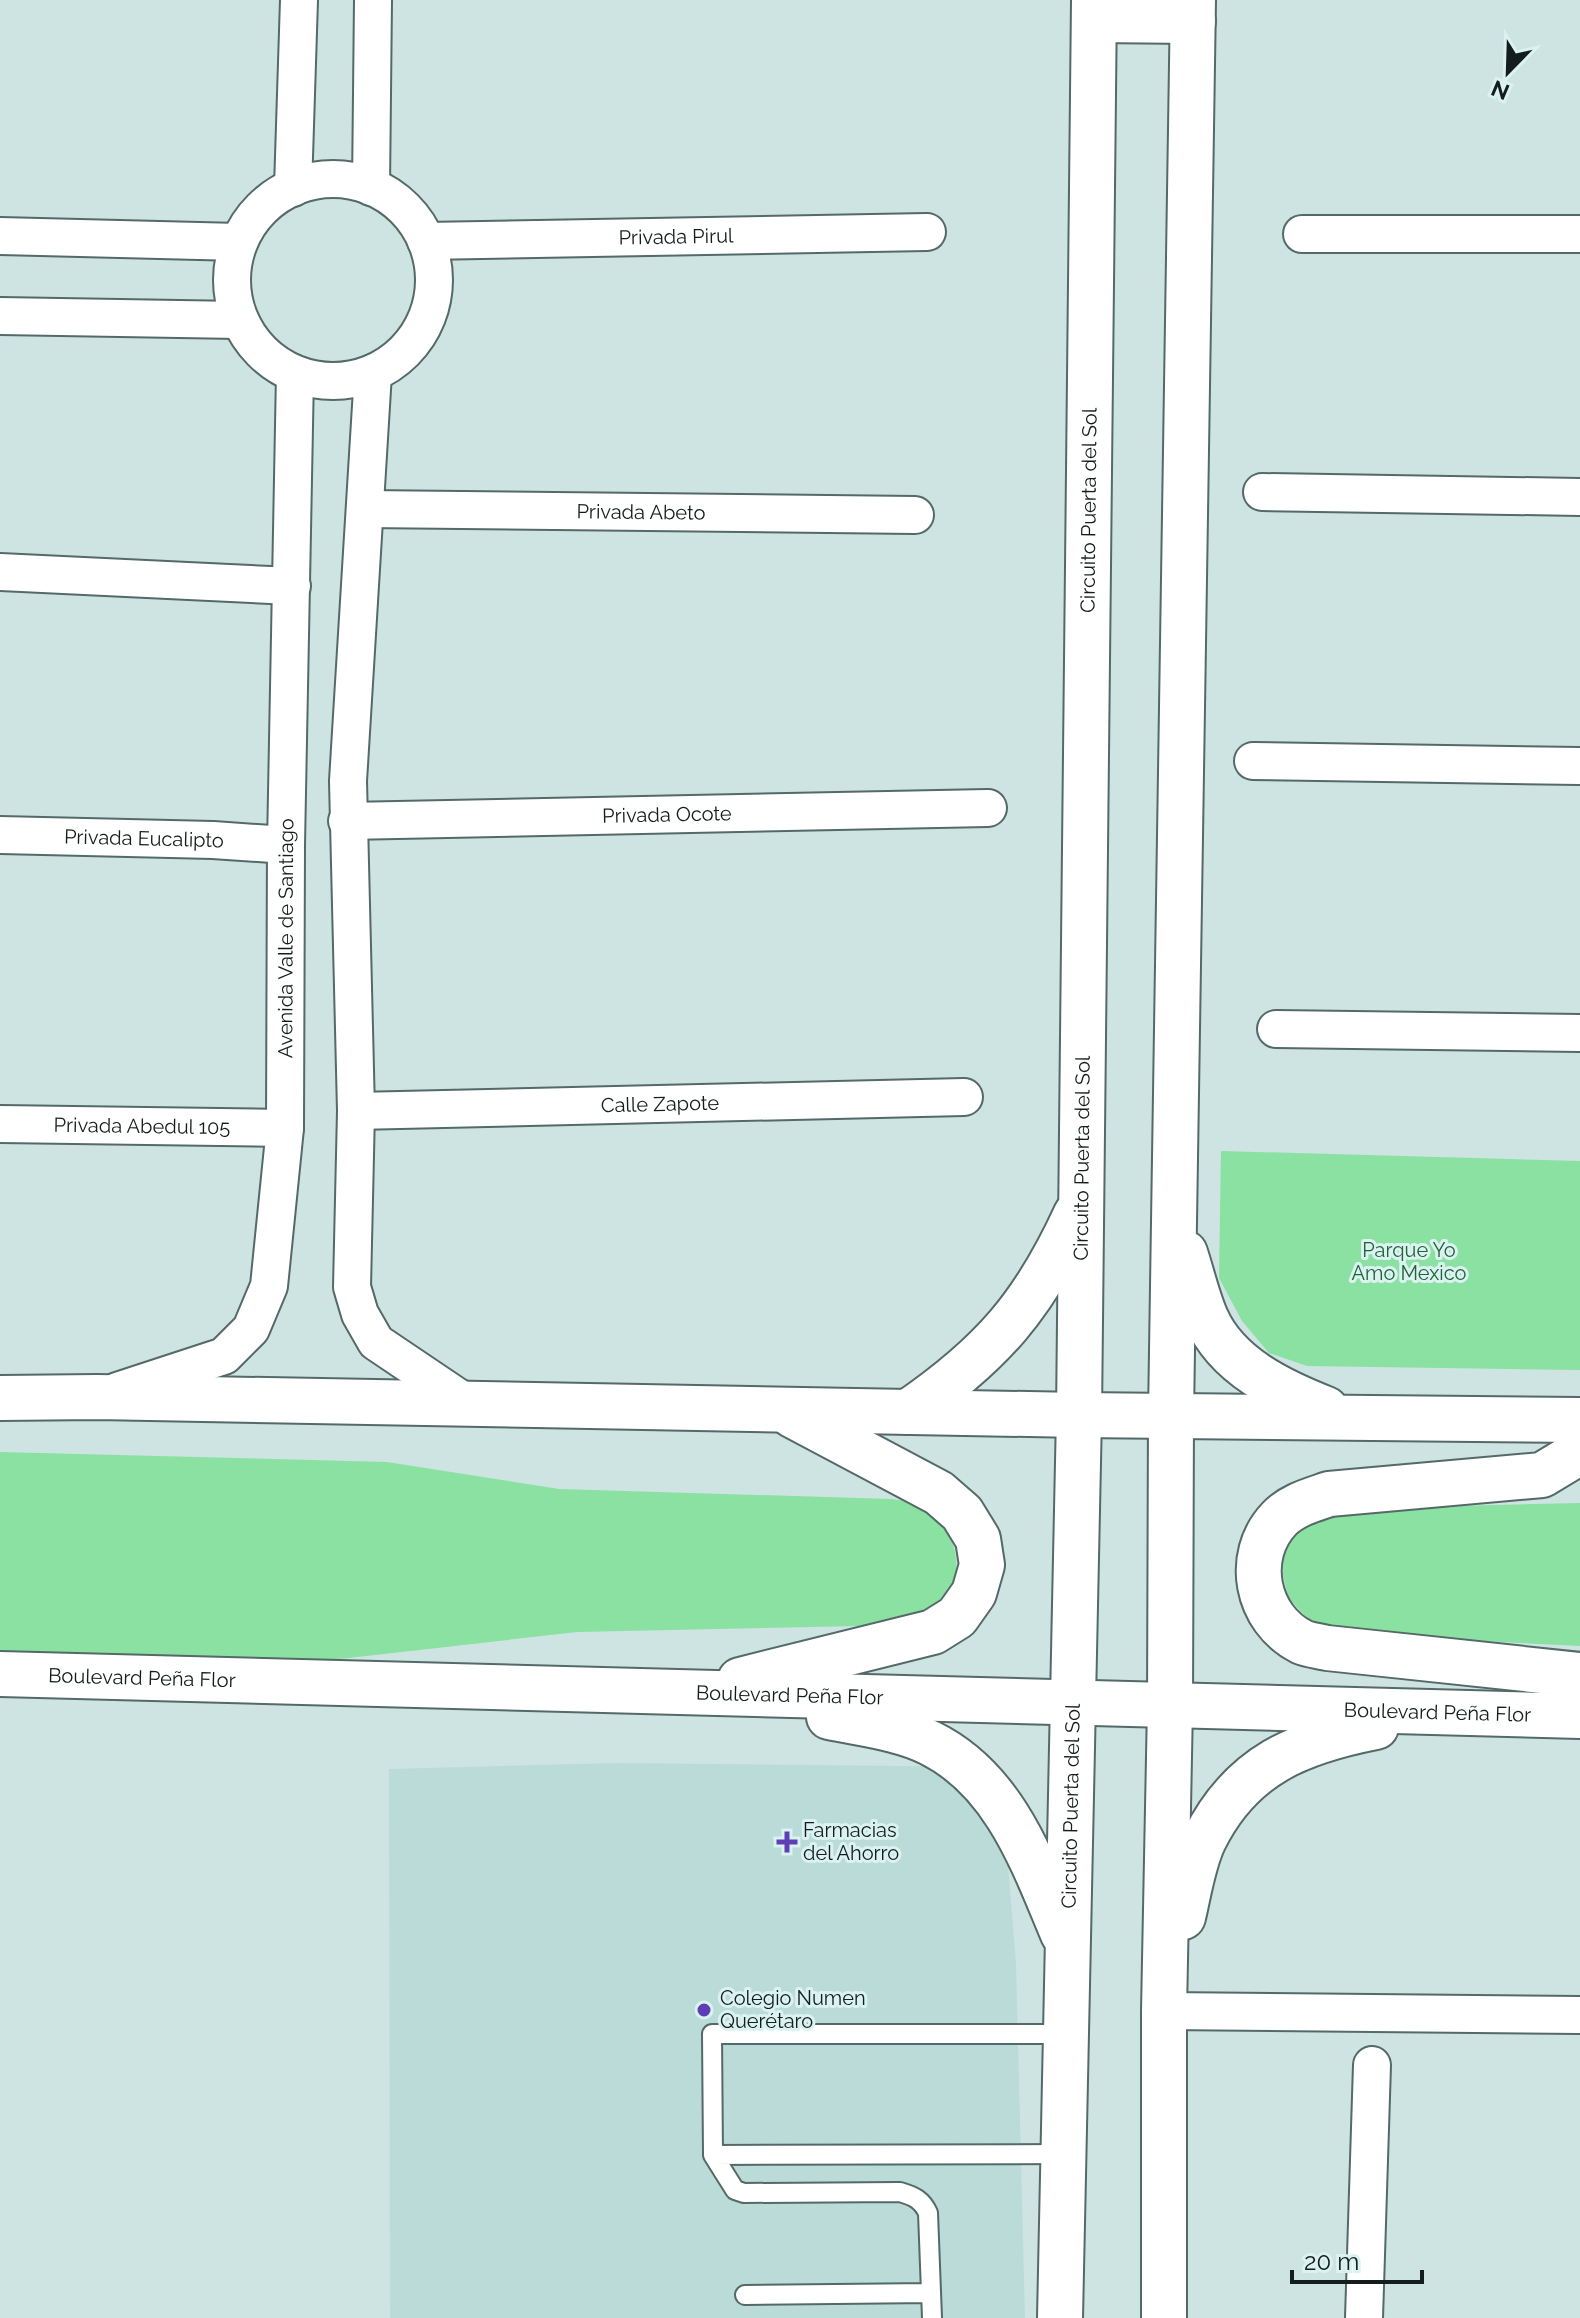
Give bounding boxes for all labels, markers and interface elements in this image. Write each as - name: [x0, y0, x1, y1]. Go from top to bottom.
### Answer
- north arrow: [1468, 32, 1548, 112]
- text: N: [1487, 75, 1513, 106]
- street label: Privada Pirul: [618, 223, 734, 250]
- street label: Circuito Puerta del Sol: [1076, 407, 1102, 613]
- street label: Privada Abeto: [576, 499, 706, 525]
- street label: Privada Ocote: [602, 801, 732, 828]
- street label: Avenida Valle de Santiago: [273, 818, 299, 1058]
- street label: Privada Eucalipto: [64, 825, 225, 853]
- street label: Circuito Puerta del Sol: [1069, 1055, 1095, 1261]
- street label: Calle Zapote: [601, 1091, 720, 1117]
- street label: Privada Abedul 105: [53, 1113, 231, 1139]
- park label: Parque Yo Amo Mexico: [1352, 1238, 1467, 1285]
- street label: Boulevard Peña Flor: [48, 1663, 236, 1692]
- street label: Boulevard Peña Flor: [696, 1681, 884, 1709]
- street label: Boulevard Peña Flor: [1343, 1698, 1532, 1727]
- street label: Circuito Puerta del Sol: [1057, 1703, 1085, 1909]
- place label: Farmacias del Ahorro: [803, 1818, 899, 1865]
- marker: Farmacias del Ahorro: [778, 1833, 796, 1851]
- place label: Colegio Numen Querétaro: [720, 1986, 866, 2033]
- marker: Colegio Numen Querétaro: [695, 2001, 713, 2019]
- scale bar: [1292, 2234, 1422, 2284]
- text: 20 m: [1304, 2247, 1359, 2276]

